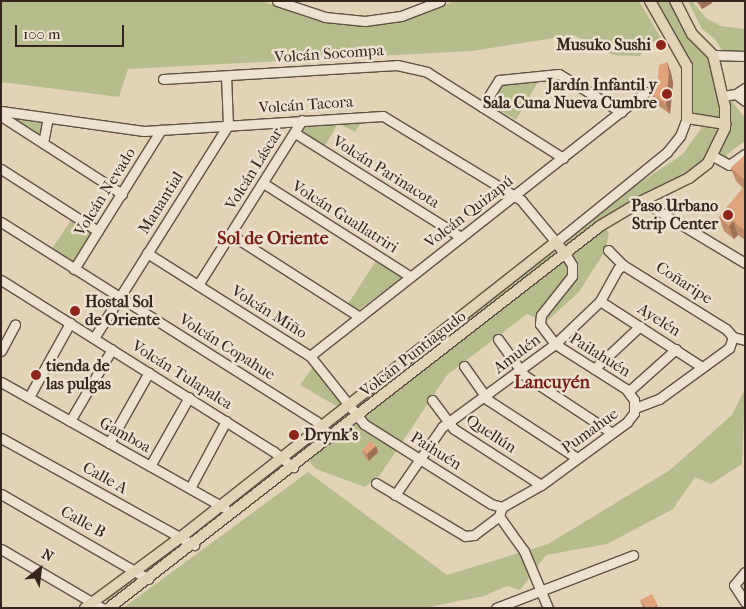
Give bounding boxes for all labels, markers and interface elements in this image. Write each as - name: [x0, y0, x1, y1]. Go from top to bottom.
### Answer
- scale bar: [18, 15, 126, 47]
- text: 100 m: [23, 25, 61, 43]
- place label: Musuko Sushi: [556, 35, 651, 55]
- marker: Musuko Sushi: [655, 39, 667, 51]
- street label: Volcán Socompa: [274, 41, 384, 67]
- place label: Jardín Infantil y Sala Cuna Nueva Cumbre: [483, 75, 657, 113]
- marker: Jardín Infantil y Sala Cuna Nueva Cumbre: [661, 88, 673, 100]
- street label: Volcán Tacora: [258, 92, 354, 118]
- street label: Volcán Láscar: [221, 124, 287, 214]
- street label: Volcán Parinacota: [329, 131, 443, 213]
- street label: Volcán Nevado: [70, 144, 140, 240]
- street label: Manantial: [134, 168, 188, 238]
- street label: Volcán Quizapú: [421, 171, 517, 253]
- street label: Volcán Guallatriri: [288, 177, 402, 257]
- place label: Paso Urbano Strip Center: [631, 196, 718, 234]
- marker: Paso Urbano Strip Center: [722, 209, 734, 221]
- district label: Sol de Oriente: [217, 228, 329, 250]
- street label: Coñaripe: [652, 258, 716, 308]
- street label: Volcán Miño: [228, 281, 310, 343]
- place label: Hostal Sol de Oriente: [85, 292, 160, 330]
- street label: Ayelén: [634, 299, 684, 341]
- marker: Hostal Sol de Oriente: [69, 305, 81, 317]
- street label: Volcán Puntiagudo: [356, 307, 470, 401]
- street label: Volcán Copahue: [175, 310, 279, 384]
- street label: Pailahuén: [566, 329, 634, 381]
- street label: Amulén: [490, 330, 544, 378]
- street label: Volcán Tulapalca: [128, 336, 236, 414]
- place label: tienda de las pulgas: [46, 356, 111, 394]
- marker: tienda de las pulgas: [30, 369, 42, 381]
- district label: Lancuyén: [514, 372, 590, 394]
- street label: Pumahue: [558, 404, 622, 458]
- street label: Quellún: [462, 411, 520, 457]
- street label: Gamboa: [96, 413, 154, 457]
- place label: Drynk's: [304, 425, 358, 445]
- street label: Paihuén: [407, 428, 465, 474]
- marker: Drynk's: [288, 429, 300, 441]
- street label: Calle A: [79, 458, 131, 498]
- street label: Calle B: [57, 502, 109, 542]
- north arrow: [15, 544, 65, 594]
- text: N: [39, 545, 56, 565]

